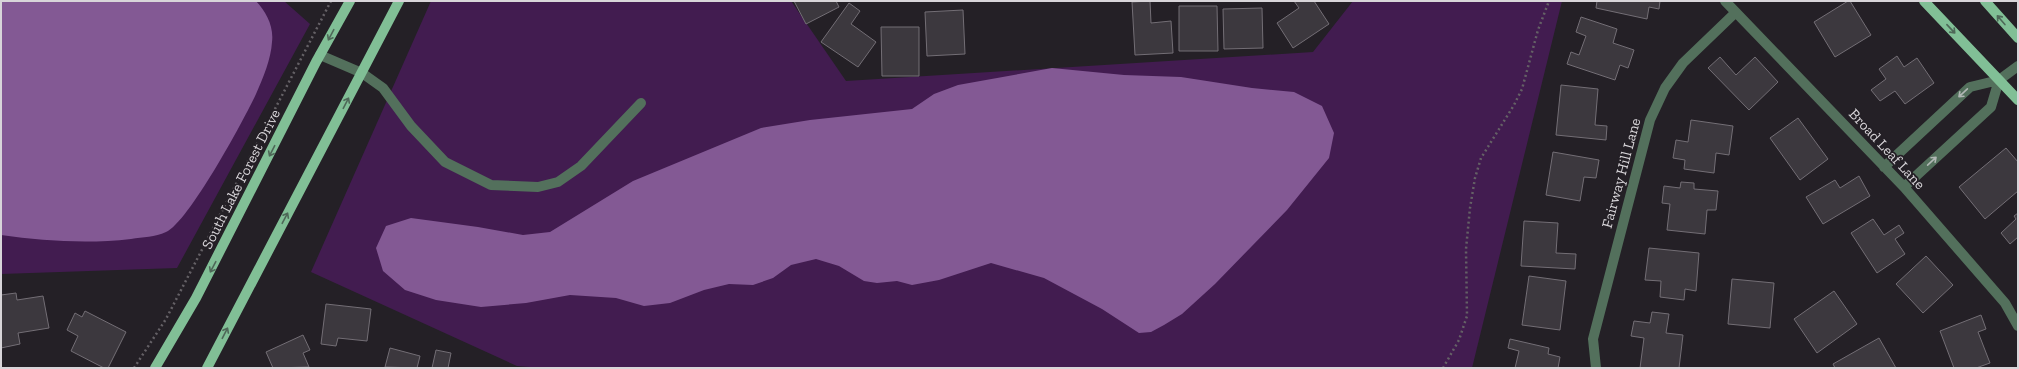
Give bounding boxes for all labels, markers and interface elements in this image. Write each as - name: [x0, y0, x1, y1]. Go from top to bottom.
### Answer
- one-way arrow: [1997, 14, 2006, 25]
- one-way arrow: [1946, 24, 1955, 35]
- one-way arrow: [327, 29, 334, 41]
- one-way arrow: [1959, 88, 1969, 97]
- one-way arrow: [343, 98, 351, 110]
- street label: Broad Leaf Lane: [1845, 105, 1929, 193]
- street label: South Lake Forest Drive: [198, 106, 284, 252]
- street label: Fairway Hill Lane: [1598, 116, 1644, 230]
- one-way arrow: [267, 145, 275, 157]
- one-way arrow: [1927, 156, 1937, 166]
- one-way arrow: [282, 212, 290, 224]
- one-way arrow: [208, 261, 216, 273]
- one-way arrow: [222, 328, 229, 340]

